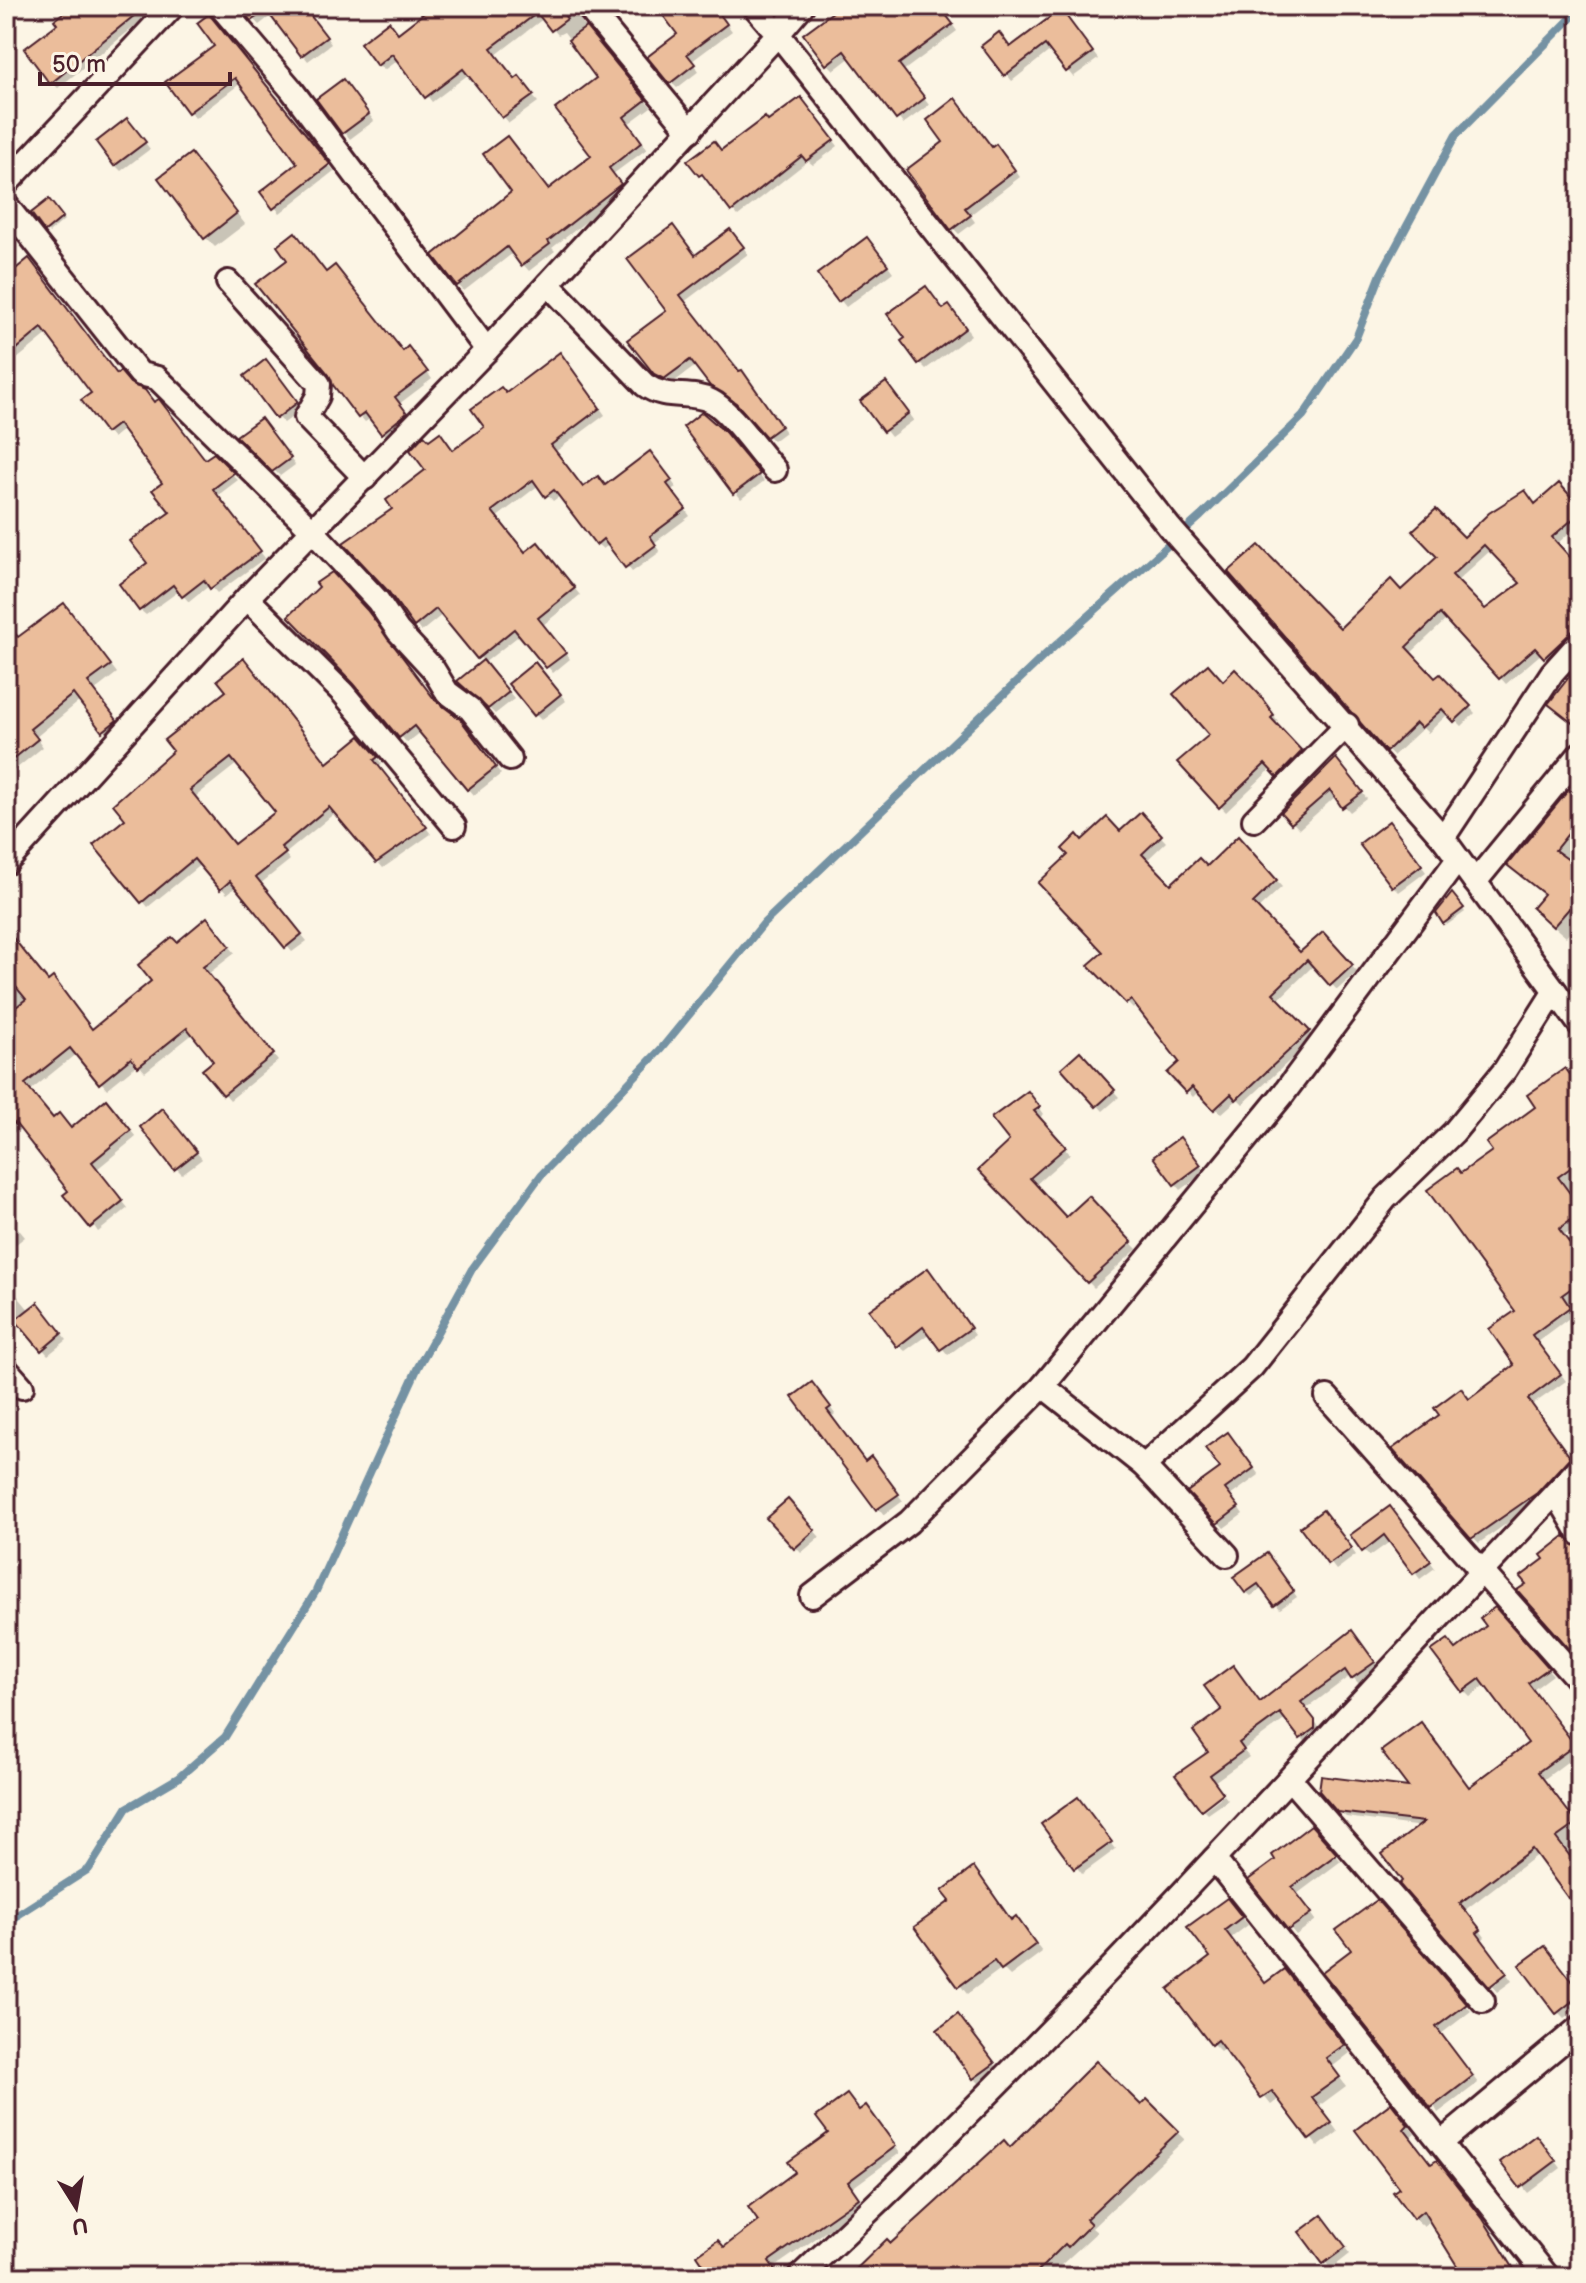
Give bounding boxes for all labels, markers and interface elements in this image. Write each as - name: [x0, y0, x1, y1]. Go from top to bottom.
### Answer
- scale bar: [40, 36, 230, 86]
- text: 50 m: [52, 50, 106, 79]
- north arrow: [36, 2167, 116, 2247]
- text: U: [69, 2210, 90, 2240]

